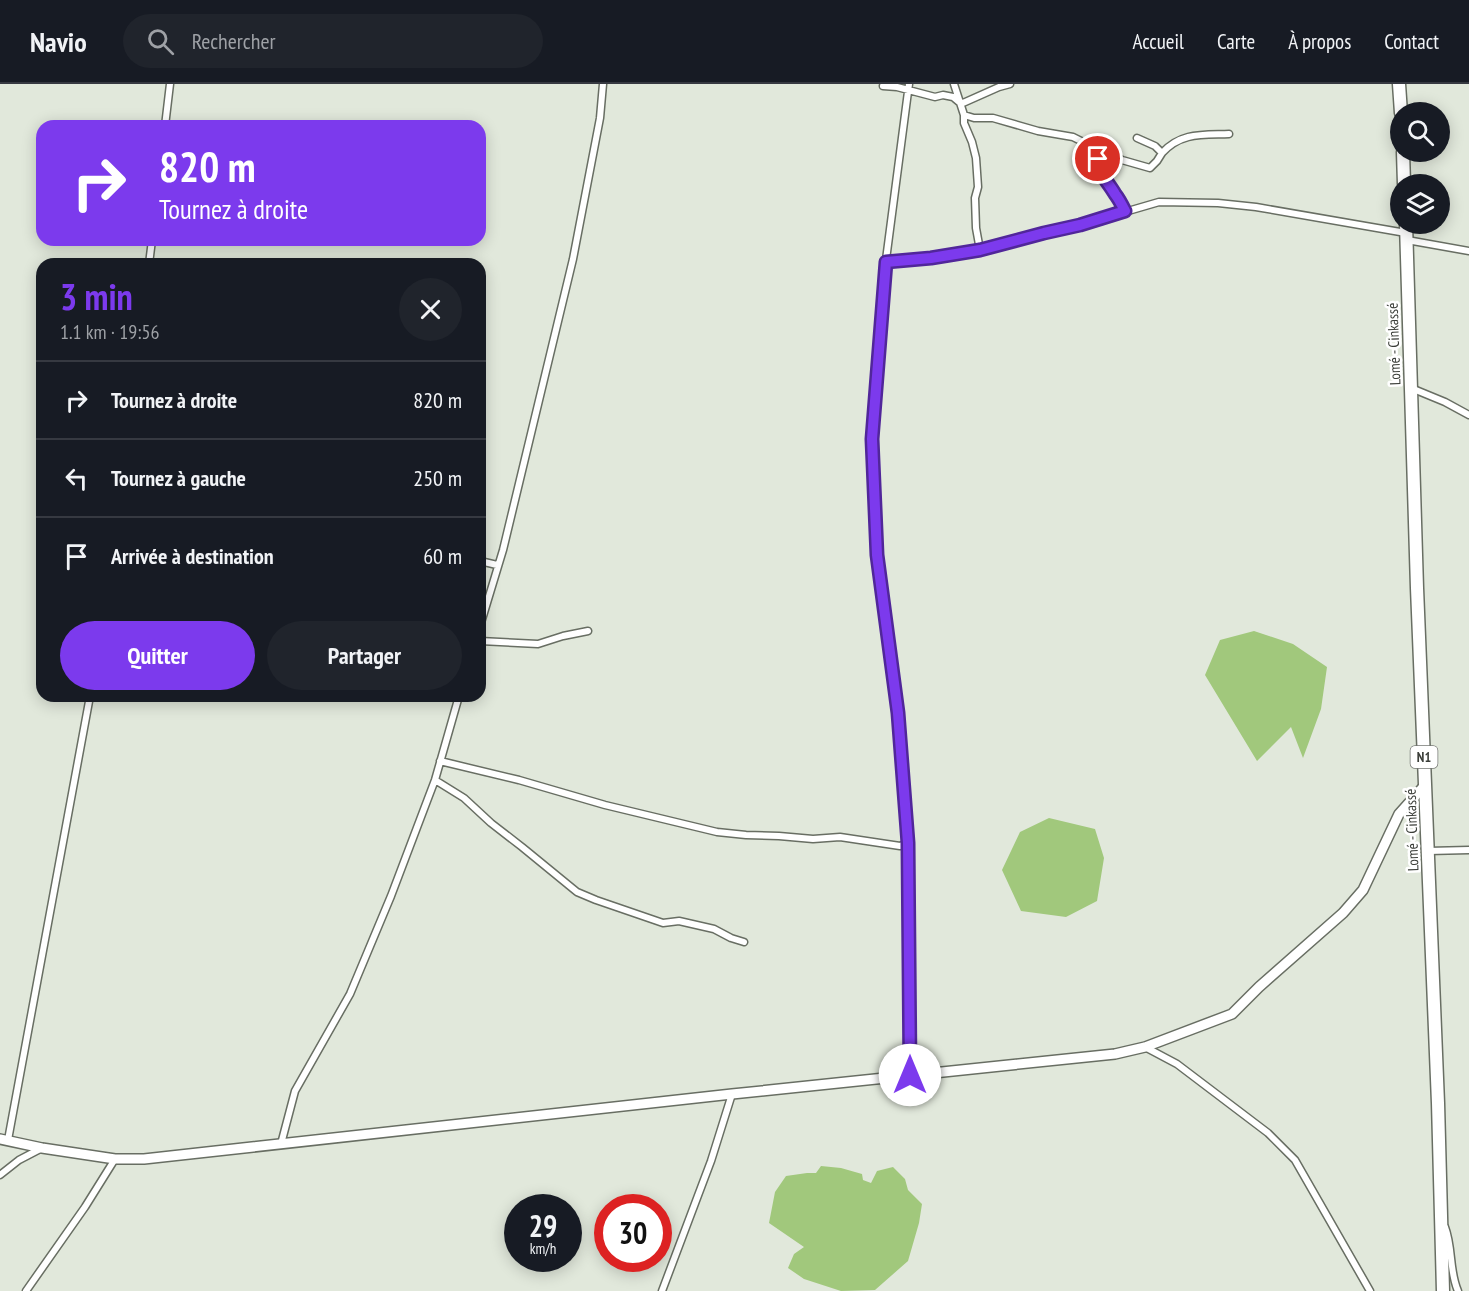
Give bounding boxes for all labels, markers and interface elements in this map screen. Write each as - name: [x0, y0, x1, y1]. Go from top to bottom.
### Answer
- search box: [123, 14, 543, 68]
- text: Navio: [30, 23, 87, 60]
- icon: search: [144, 25, 177, 58]
- text: Rechercher: [192, 27, 276, 55]
- text: Accueil: [1132, 28, 1184, 55]
- text: Carte: [1217, 28, 1255, 55]
- text: À propos: [1288, 28, 1351, 55]
- text: Contact: [1384, 28, 1439, 55]
- map controls: [1390, 102, 1450, 234]
- button: search: [1390, 102, 1450, 162]
- pin: [1072, 133, 1123, 184]
- text: 820 m: [159, 139, 256, 194]
- icon: arrive: [1081, 142, 1114, 175]
- icon: right: [60, 144, 138, 222]
- button: layers: [1390, 174, 1450, 234]
- text: Tournez à droite: [159, 192, 308, 226]
- text: 3 min: [60, 273, 133, 320]
- button: close: [399, 278, 462, 341]
- street label: Lomé - Cinkassé: [1383, 302, 1404, 386]
- text: 1.1 km · 19:56: [60, 319, 159, 345]
- icon: right: [60, 384, 93, 417]
- text: Tournez à droite: [111, 386, 237, 414]
- text: 820 m: [413, 386, 462, 414]
- icon: left: [60, 462, 93, 495]
- text: Tournez à gauche: [111, 464, 246, 492]
- text: 250 m: [413, 464, 462, 492]
- icon: arrive: [60, 540, 93, 573]
- text: Arrivée à destination: [111, 542, 274, 570]
- text: 60 m: [423, 542, 462, 570]
- button: Quitter: [60, 621, 255, 690]
- button: Partager: [267, 621, 462, 690]
- road number: N1: [1410, 746, 1438, 768]
- street label: Lomé - Cinkassé: [1401, 788, 1422, 872]
- position arrow: [878, 1043, 942, 1107]
- speed limit sign: 30: [594, 1194, 672, 1272]
- text: 29: [529, 1206, 557, 1245]
- text: km/h: [530, 1239, 556, 1258]

